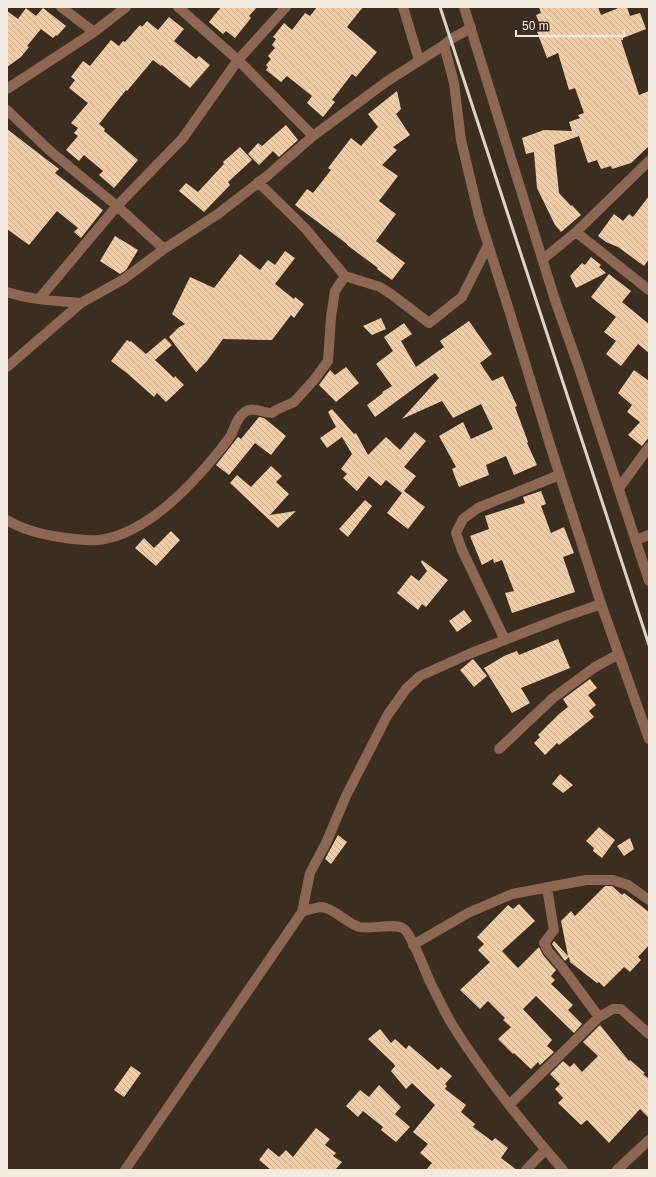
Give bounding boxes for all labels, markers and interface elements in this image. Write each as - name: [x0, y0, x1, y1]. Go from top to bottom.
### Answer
- scale bar: [516, 12, 624, 38]
- text: 50 m: [522, 19, 549, 33]

